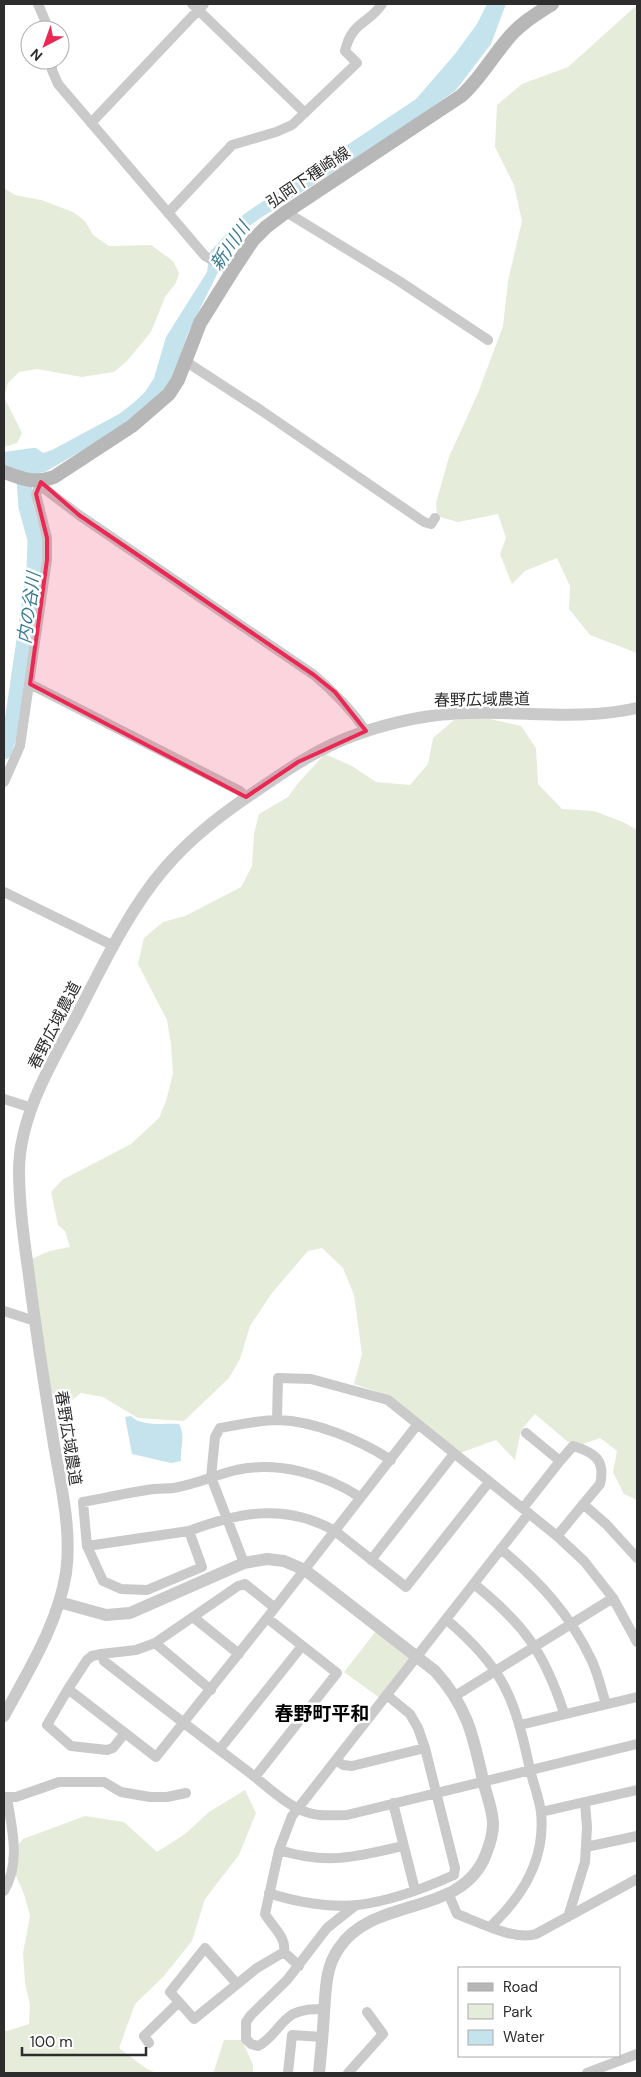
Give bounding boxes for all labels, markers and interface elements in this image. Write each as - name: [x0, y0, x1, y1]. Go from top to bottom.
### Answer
- north arrow: [20, 20, 70, 70]
- text: N: [27, 45, 46, 65]
- street label: 弘岡下種崎線: [263, 142, 354, 213]
- water label: 新川川: [205, 215, 256, 275]
- water label: 内の谷川: [12, 569, 46, 645]
- street label: 春野広域農道: [434, 688, 530, 711]
- street label: 春野広域農道: [23, 978, 86, 1073]
- street label: 春野広域農道: [51, 1389, 86, 1487]
- district label: 春野町平和: [274, 1701, 370, 1726]
- legend: [458, 1967, 621, 2057]
- text: Road: [503, 1977, 538, 1997]
- text: Park: [503, 2002, 533, 2022]
- scale bar: [22, 2024, 146, 2056]
- text: Water: [503, 2027, 545, 2047]
- text: 100 m: [30, 2032, 73, 2052]

